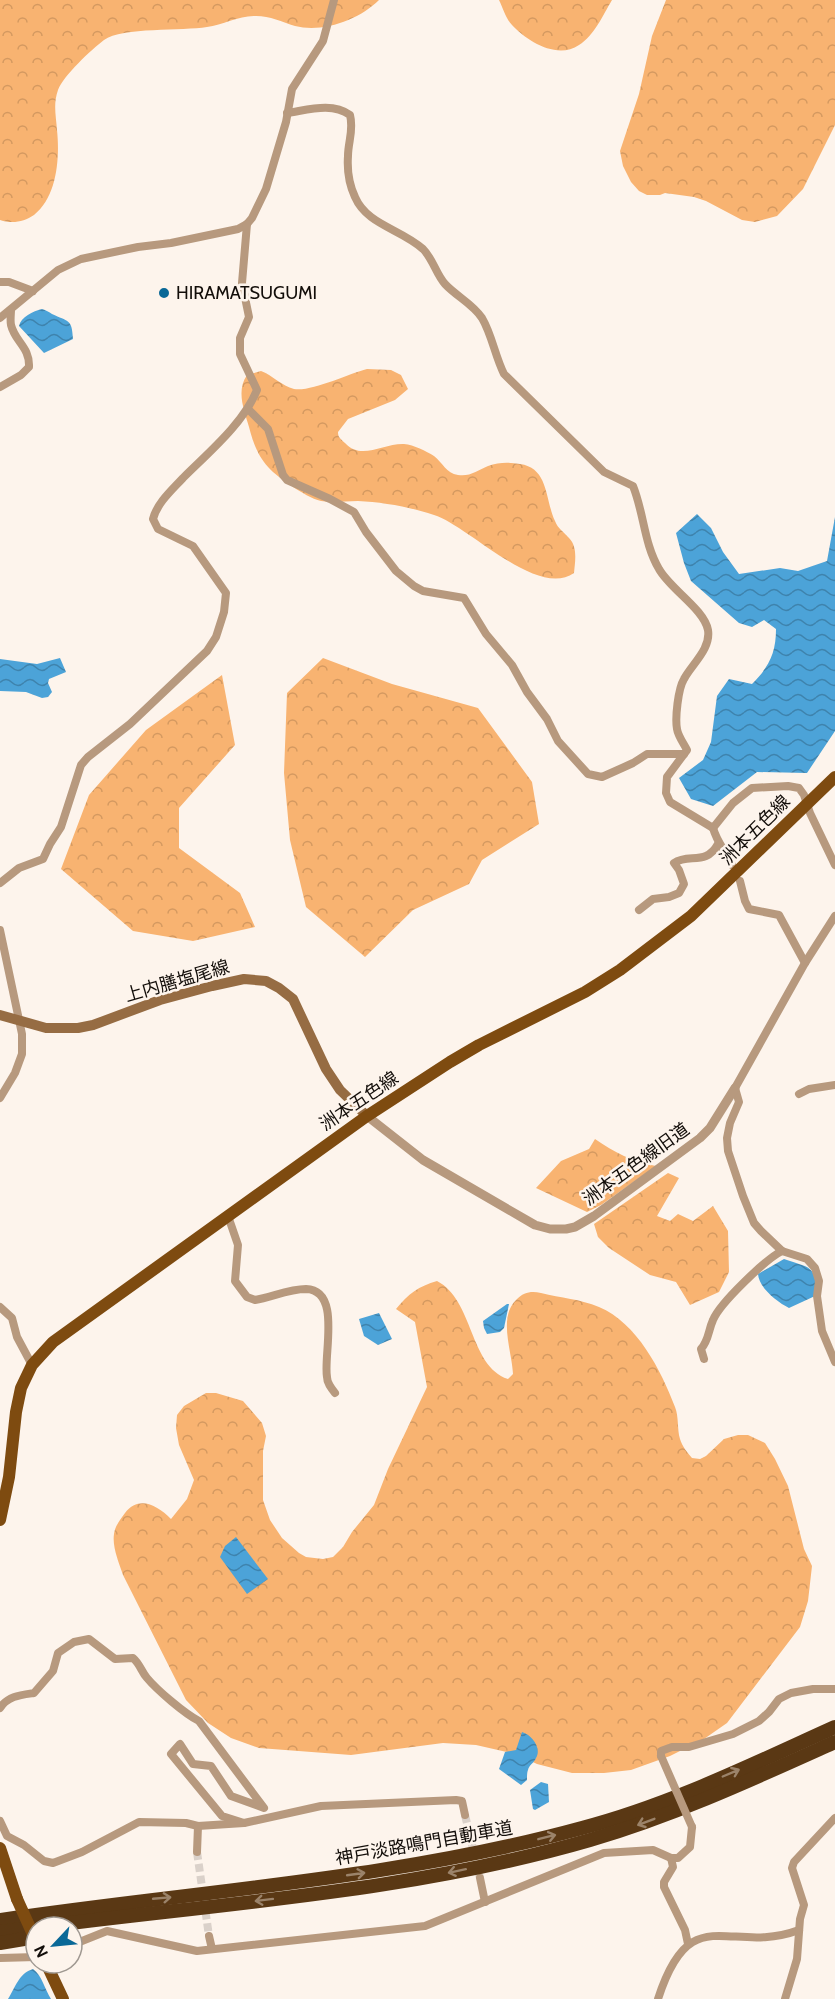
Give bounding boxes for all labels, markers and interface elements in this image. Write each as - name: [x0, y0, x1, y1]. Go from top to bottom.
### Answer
- place label: HIRAMATSUGUMI: [176, 282, 317, 304]
- marker: HIRAMATSUGUMI: [157, 286, 171, 300]
- street label: 洲本五色線: [715, 790, 795, 870]
- street label: 上内膳塩尾線: [122, 956, 232, 1006]
- street label: 洲本五色線: [316, 1067, 402, 1135]
- street label: 洲本五色線旧道: [579, 1118, 693, 1210]
- one-way arrow: [721, 1767, 739, 1778]
- street label: 神戸淡路鳴門自動車道: [333, 1817, 515, 1869]
- one-way arrow: [637, 1817, 655, 1828]
- one-way arrow: [537, 1831, 556, 1843]
- one-way arrow: [448, 1866, 467, 1877]
- one-way arrow: [345, 1869, 365, 1880]
- one-way arrow: [152, 1892, 171, 1903]
- one-way arrow: [255, 1894, 275, 1905]
- north arrow: [24, 1915, 84, 1975]
- text: N: [30, 1942, 52, 1961]

